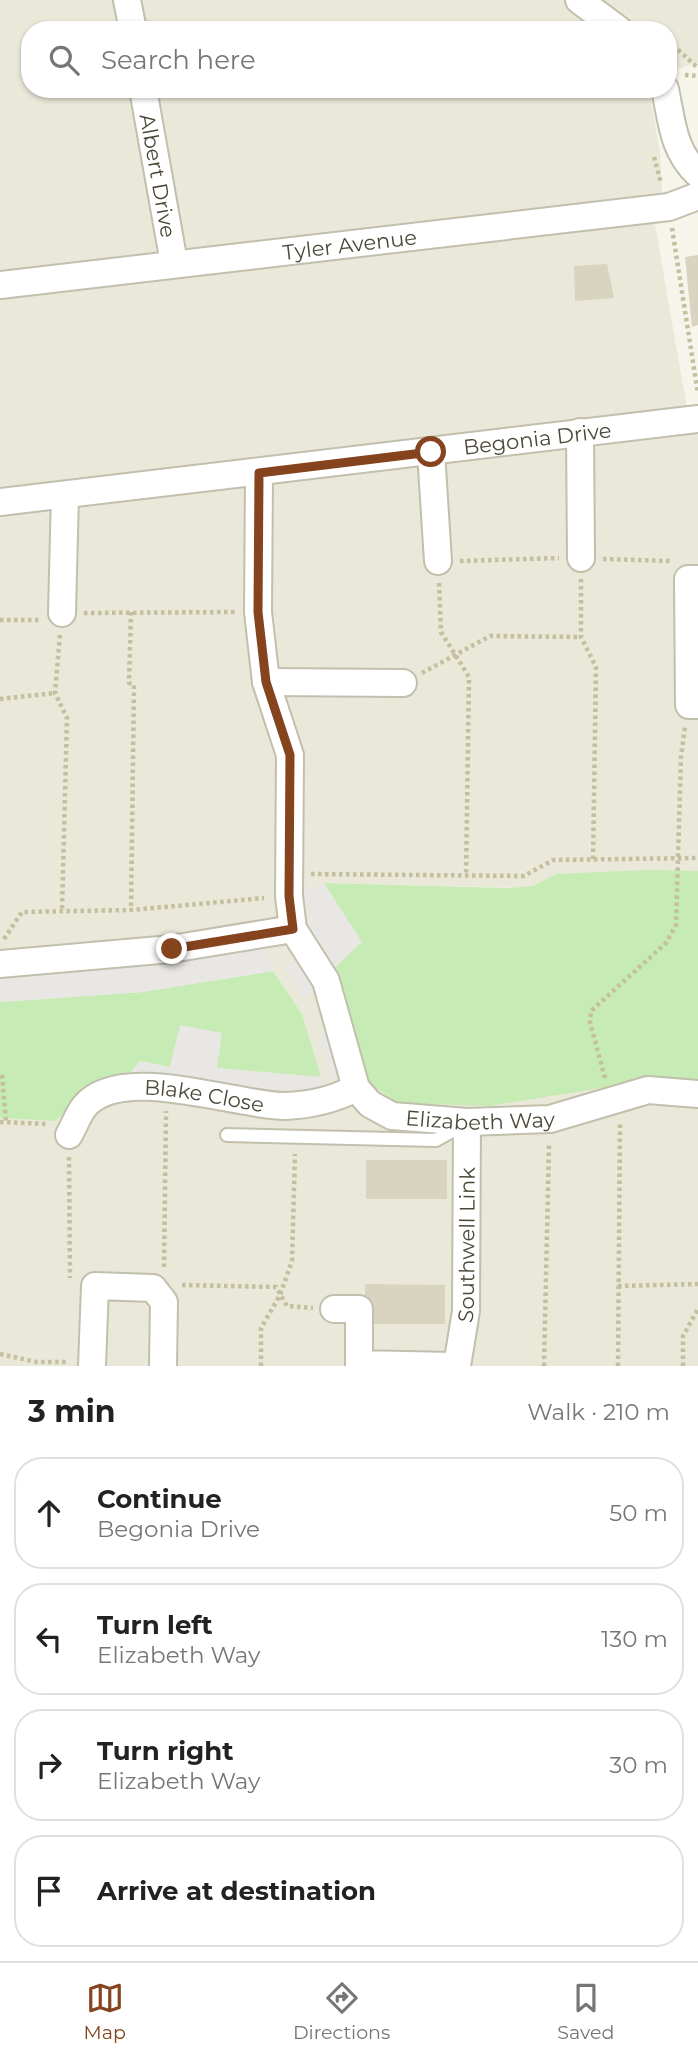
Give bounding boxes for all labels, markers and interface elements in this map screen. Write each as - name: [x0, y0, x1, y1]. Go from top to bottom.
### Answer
- search box: [21, 21, 677, 98]
- icon: search: [45, 41, 83, 79]
- text: Search here: [101, 44, 256, 76]
- street label: Albert Drive: [135, 112, 182, 240]
- street label: Tyler Avenue: [281, 224, 418, 264]
- street label: Begonia Drive: [462, 417, 613, 459]
- route start: [415, 436, 446, 467]
- route end: [156, 933, 187, 964]
- street label: Blake Close: [144, 1074, 266, 1117]
- street label: Elizabeth Way: [405, 1105, 556, 1135]
- street label: Southwell Link: [452, 1167, 479, 1324]
- text: 3 min: [28, 1393, 115, 1430]
- text: Walk · 210 m: [527, 1398, 670, 1426]
- text: Continue: [97, 1483, 222, 1515]
- icon: ahead: [30, 1494, 68, 1532]
- text: 50 m: [609, 1499, 668, 1527]
- text: Begonia Drive: [97, 1515, 260, 1543]
- text: Turn left: [97, 1609, 213, 1641]
- icon: left: [30, 1620, 68, 1658]
- text: 130 m: [601, 1625, 668, 1653]
- text: Elizabeth Way: [97, 1641, 260, 1669]
- text: Turn right: [97, 1735, 233, 1767]
- icon: right: [30, 1746, 68, 1784]
- text: 30 m: [609, 1751, 668, 1779]
- text: Elizabeth Way: [97, 1767, 260, 1795]
- icon: arrive: [30, 1872, 68, 1910]
- text: Arrive at destination: [97, 1875, 376, 1907]
- tab: Map: [84, 1979, 126, 2044]
- tab: Directions: [293, 1979, 390, 2044]
- tab: Saved: [557, 1979, 614, 2044]

